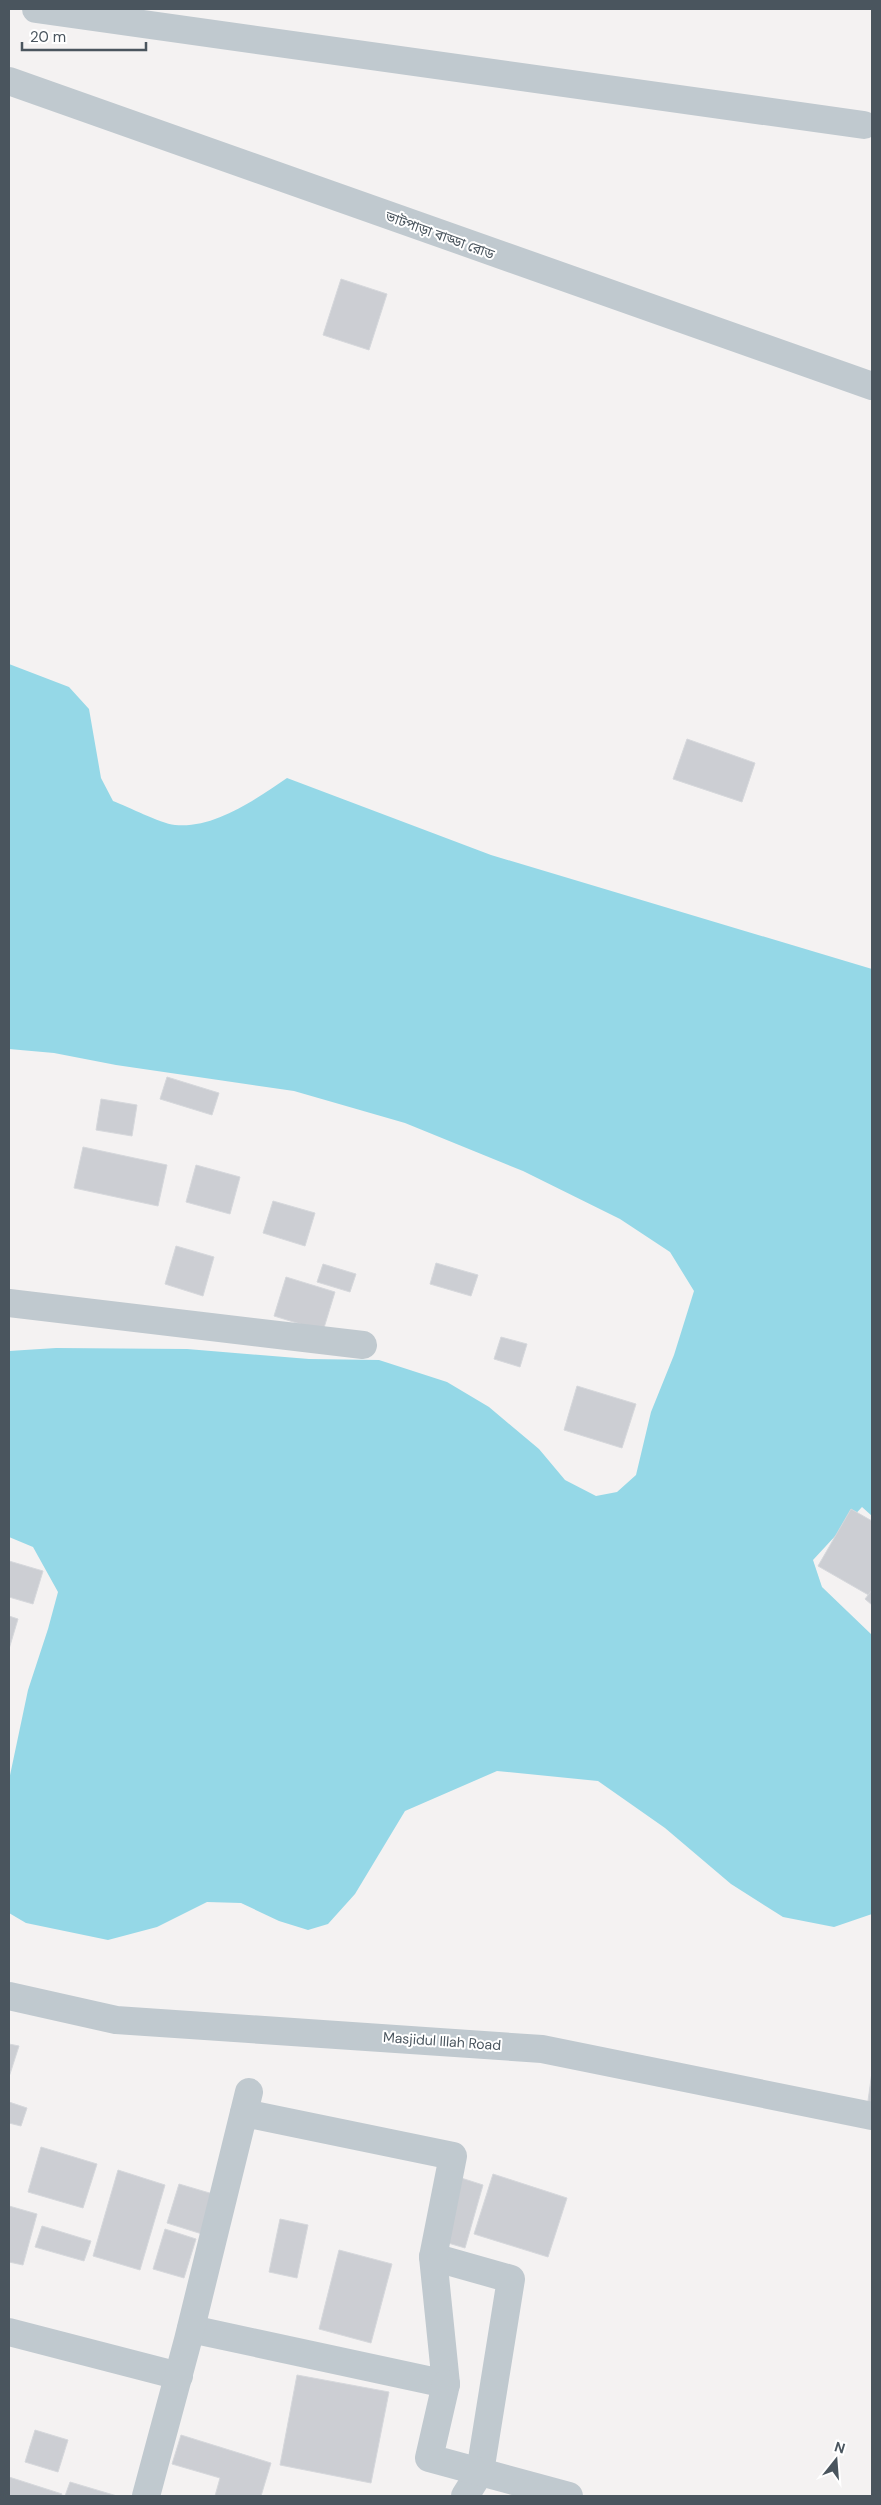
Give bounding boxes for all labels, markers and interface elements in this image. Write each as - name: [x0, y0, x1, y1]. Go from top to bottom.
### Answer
- scale bar: [22, 20, 146, 52]
- text: 20 m: [30, 27, 66, 47]
- street label: ভাটপাড়া বাড্ডা রোড: [382, 207, 498, 263]
- street label: Masjidul Illah Road: [382, 2028, 502, 2054]
- north arrow: [811, 2435, 861, 2485]
- text: N: [832, 2437, 847, 2458]

